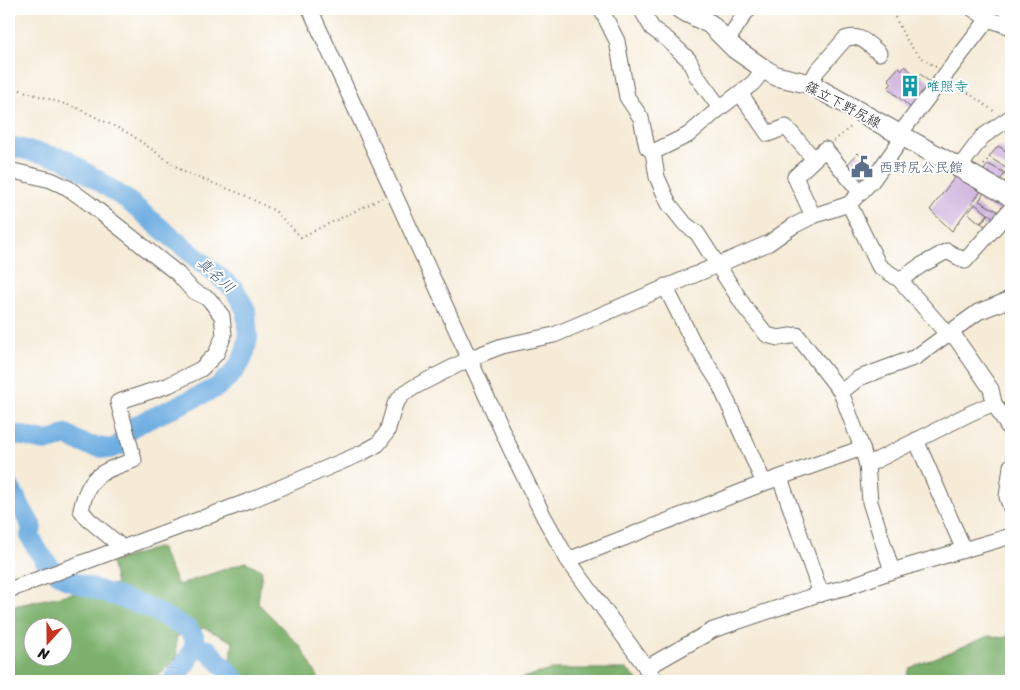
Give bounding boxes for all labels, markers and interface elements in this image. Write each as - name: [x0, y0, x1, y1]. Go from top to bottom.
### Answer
- building icon: 唯照寺: [897, 73, 923, 99]
- street label: 篠立下野尻線: [800, 74, 886, 136]
- place label: 唯照寺: [926, 74, 968, 99]
- public building icon: 西野尻公民館: [849, 154, 875, 180]
- place label: 西野尻公民館: [879, 155, 963, 180]
- water label: 真名川: [191, 250, 241, 300]
- north arrow: [22, 618, 72, 668]
- text: N: [34, 640, 53, 667]

